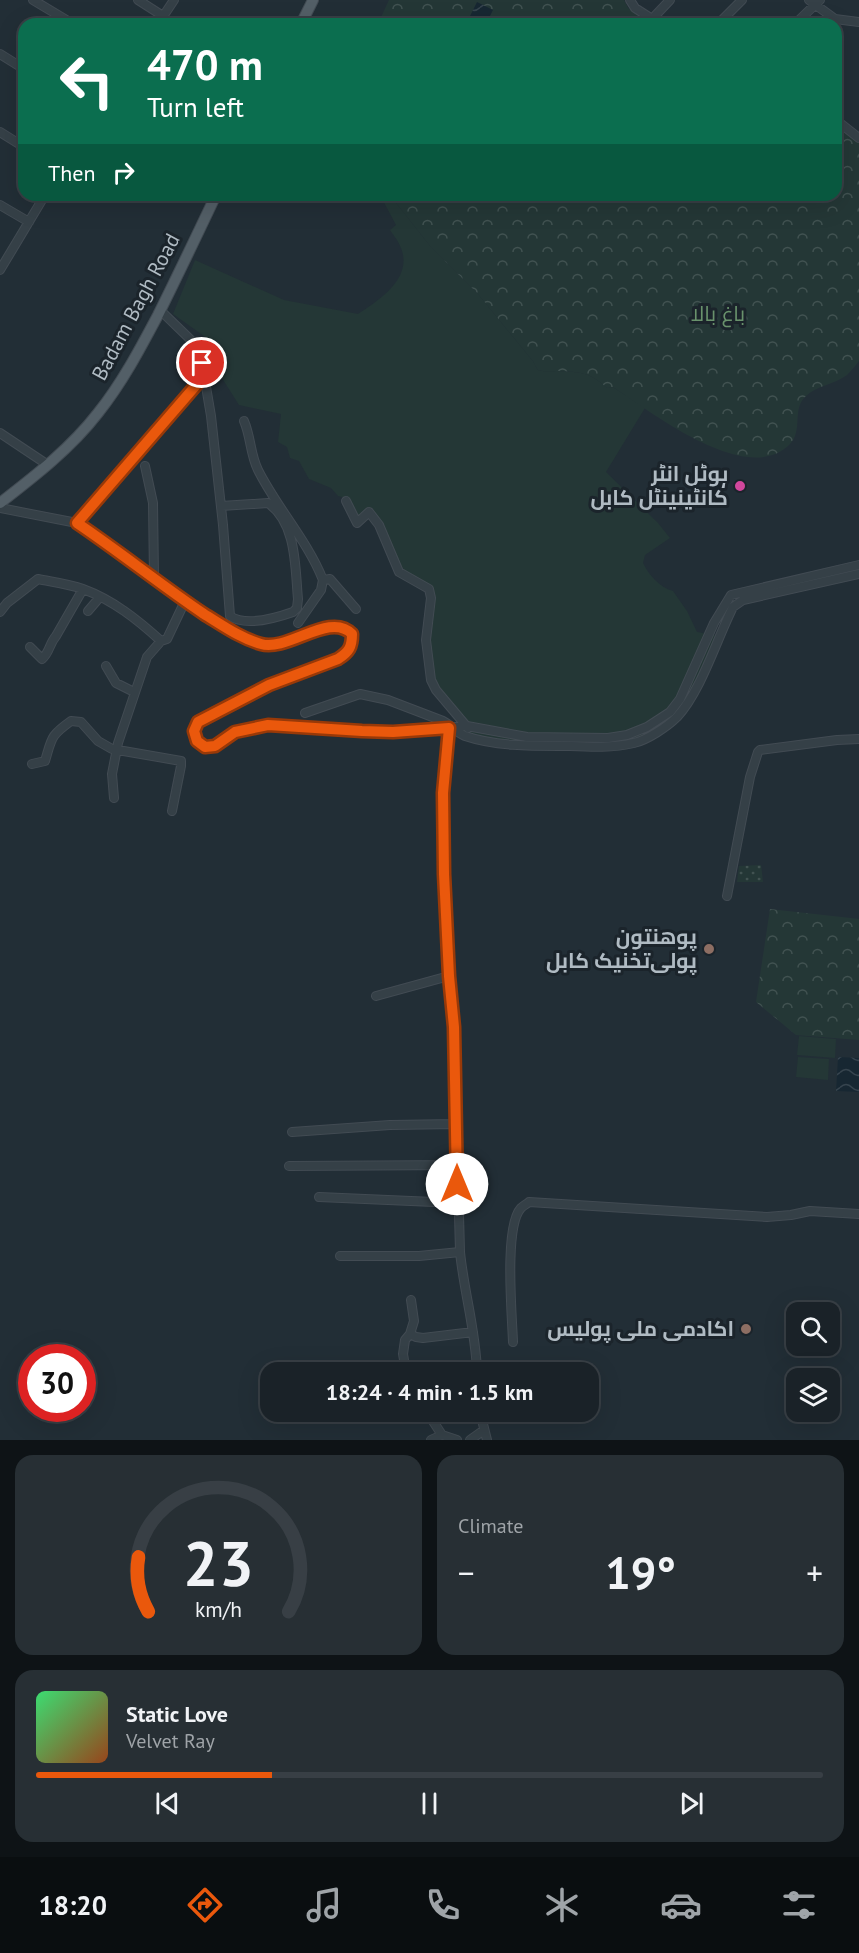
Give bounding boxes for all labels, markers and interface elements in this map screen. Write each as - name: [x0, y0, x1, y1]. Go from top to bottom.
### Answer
- text: 470 m: [147, 37, 263, 92]
- icon: left: [48, 42, 126, 120]
- text: Turn left: [147, 90, 244, 124]
- icon: right: [107, 156, 140, 189]
- text: Then: [48, 159, 95, 187]
- street label: Badam Bagh Road: [85, 229, 186, 385]
- park label: باغ بالا: [691, 300, 745, 328]
- pin: [176, 337, 227, 388]
- icon: arrive: [185, 346, 218, 379]
- place label: ہوٹل انٹر کانٹینینٹل کابل: [590, 460, 728, 511]
- marker: ہوٹل انٹر کانٹینینٹل کابل: [733, 479, 747, 493]
- place label: پوهنتون پولی‌تخنیک کابل: [546, 923, 697, 976]
- marker: پوهنتون پولی‌تخنیک کابل: [702, 942, 716, 956]
- position arrow: [425, 1152, 489, 1216]
- map controls: [786, 1302, 840, 1422]
- button: search: [786, 1302, 840, 1356]
- place label: اکادمی ملی پولیس: [547, 1315, 734, 1344]
- marker: اکادمی ملی پولیس: [739, 1322, 753, 1336]
- speed limit sign: 30: [18, 1344, 96, 1422]
- button: layers: [786, 1368, 840, 1422]
- text: 18:24 · 4 min · 1.5 km: [326, 1378, 533, 1406]
- text: Climate: [458, 1513, 524, 1539]
- text: 23: [183, 1522, 254, 1603]
- text: 19°: [605, 1543, 676, 1601]
- text: −: [458, 1551, 475, 1594]
- text: +: [806, 1551, 823, 1594]
- text: km/h: [195, 1595, 242, 1623]
- text: Static Love: [126, 1700, 228, 1728]
- text: Velvet Ray: [126, 1728, 215, 1754]
- icon: previous: [151, 1787, 184, 1820]
- icon: pause: [413, 1787, 446, 1820]
- icon: next: [675, 1787, 708, 1820]
- icon: directions: [184, 1884, 226, 1926]
- icon: music: [303, 1884, 345, 1926]
- icon: phone: [422, 1884, 464, 1926]
- icon: climate: [541, 1884, 583, 1926]
- icon: car: [660, 1884, 702, 1926]
- icon: filters: [778, 1884, 820, 1926]
- text: 18:20: [38, 1888, 107, 1922]

